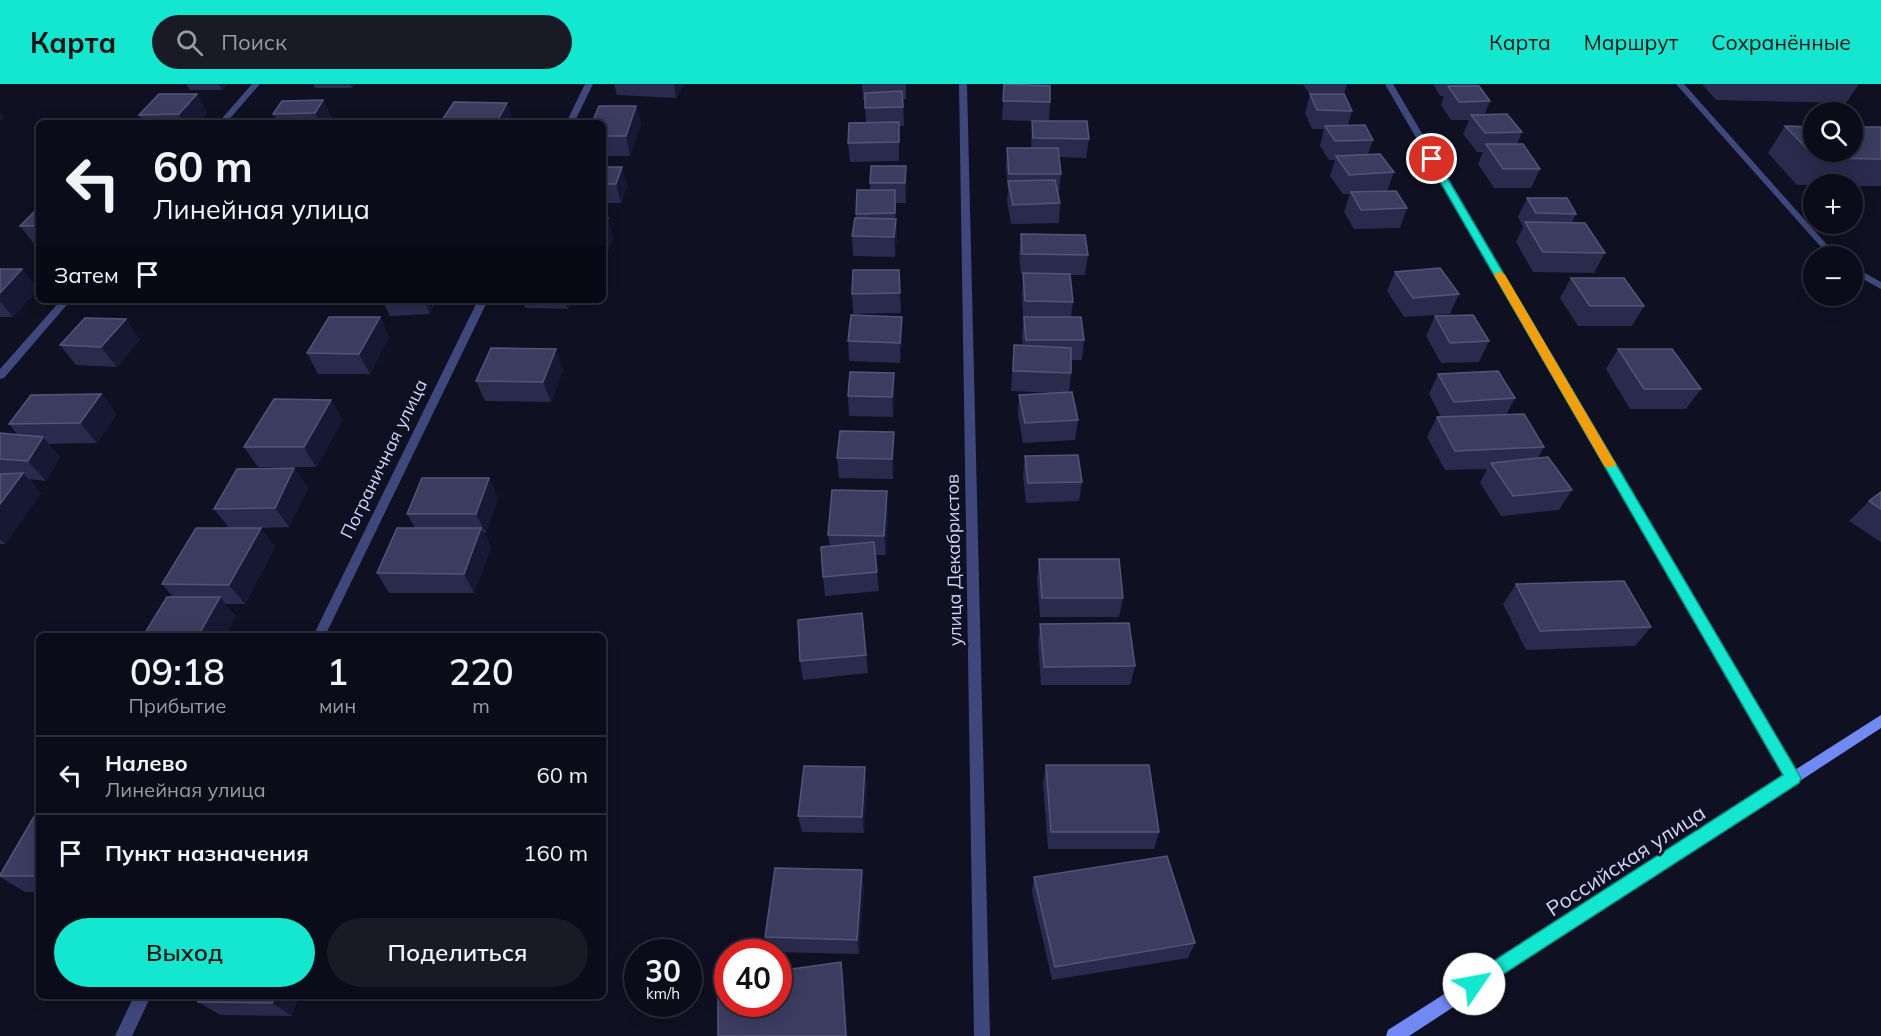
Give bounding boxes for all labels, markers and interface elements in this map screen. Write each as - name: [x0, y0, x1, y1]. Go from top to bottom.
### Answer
- search box: [152, 15, 572, 69]
- text: Карта: [30, 25, 116, 60]
- icon: search: [173, 26, 206, 59]
- text: Поиск: [221, 28, 287, 56]
- text: Карта: [1489, 29, 1551, 55]
- text: Маршрут: [1584, 29, 1678, 55]
- text: Сохранённые: [1711, 29, 1851, 55]
- map controls: [1803, 102, 1863, 306]
- button: search: [1803, 102, 1863, 162]
- pin: [1406, 133, 1457, 184]
- text: 60 m: [153, 140, 253, 193]
- icon: arrive: [1415, 142, 1448, 175]
- icon: left: [54, 144, 132, 222]
- button: +: [1803, 174, 1863, 234]
- text: Линейная улица: [153, 192, 370, 226]
- button: −: [1803, 246, 1863, 306]
- icon: arrive: [131, 258, 164, 291]
- text: Затем: [54, 261, 119, 289]
- street label: Пограничная улица: [335, 375, 432, 542]
- street label: улица Декабристов: [940, 474, 967, 646]
- text: 09:18: [130, 649, 225, 694]
- text: 1: [327, 649, 348, 694]
- text: 220: [449, 649, 514, 694]
- text: Прибытие: [128, 693, 226, 718]
- text: мин: [319, 693, 356, 718]
- text: m: [472, 693, 490, 718]
- text: Налево: [105, 749, 188, 777]
- icon: left: [54, 759, 87, 792]
- text: 60 m: [537, 761, 588, 789]
- text: Линейная улица: [105, 777, 266, 802]
- street label: Российская улица: [1541, 799, 1710, 921]
- icon: arrive: [54, 837, 87, 870]
- text: Пункт назначения: [105, 839, 309, 867]
- text: 160 m: [523, 839, 588, 867]
- button: Выход: [54, 918, 315, 987]
- button: Поделиться: [327, 918, 588, 987]
- speed limit sign: 40: [714, 939, 792, 1017]
- text: 30: [645, 952, 681, 990]
- position arrow: [1442, 952, 1506, 1016]
- text: km/h: [646, 984, 680, 1003]

